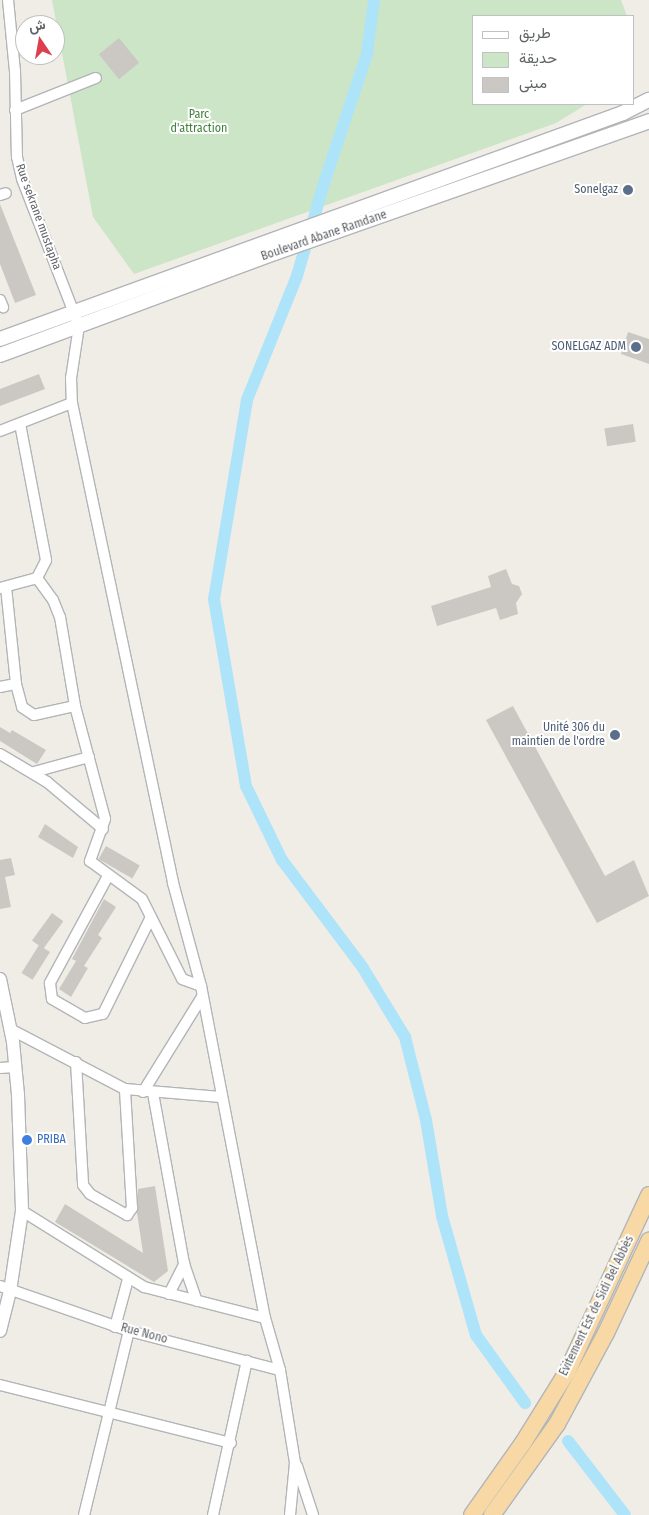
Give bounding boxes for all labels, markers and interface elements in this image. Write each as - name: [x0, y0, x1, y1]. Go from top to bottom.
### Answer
- north arrow: [15, 15, 65, 65]
- legend: [472, 15, 634, 105]
- text: ش: [27, 16, 47, 36]
- text: طريق: [519, 24, 551, 42]
- text: حديقة: [519, 49, 557, 67]
- text: مبنى: [519, 74, 547, 92]
- park label: Parc d'attraction: [171, 108, 227, 136]
- street label: Rue sekrane mustapha: [12, 162, 64, 272]
- place label: Sonelgaz: [574, 183, 618, 197]
- marker: Sonelgaz: [622, 184, 634, 196]
- street label: Boulevard Abane Ramdane: [259, 208, 389, 264]
- place label: SONELGAZ ADM: [551, 340, 626, 354]
- marker: SONELGAZ ADM: [630, 341, 642, 353]
- place label: Unité 306 du maintien de l'ordre: [512, 721, 605, 749]
- marker: Unité 306 du maintien de l'ordre: [609, 729, 621, 741]
- place label: PRIBA: [37, 1133, 66, 1147]
- marker: PRIBA: [21, 1134, 33, 1146]
- street label: Evitement Est de Sidi Bel Abbès: [557, 1234, 637, 1378]
- street label: Rue Nono: [119, 1321, 169, 1347]

